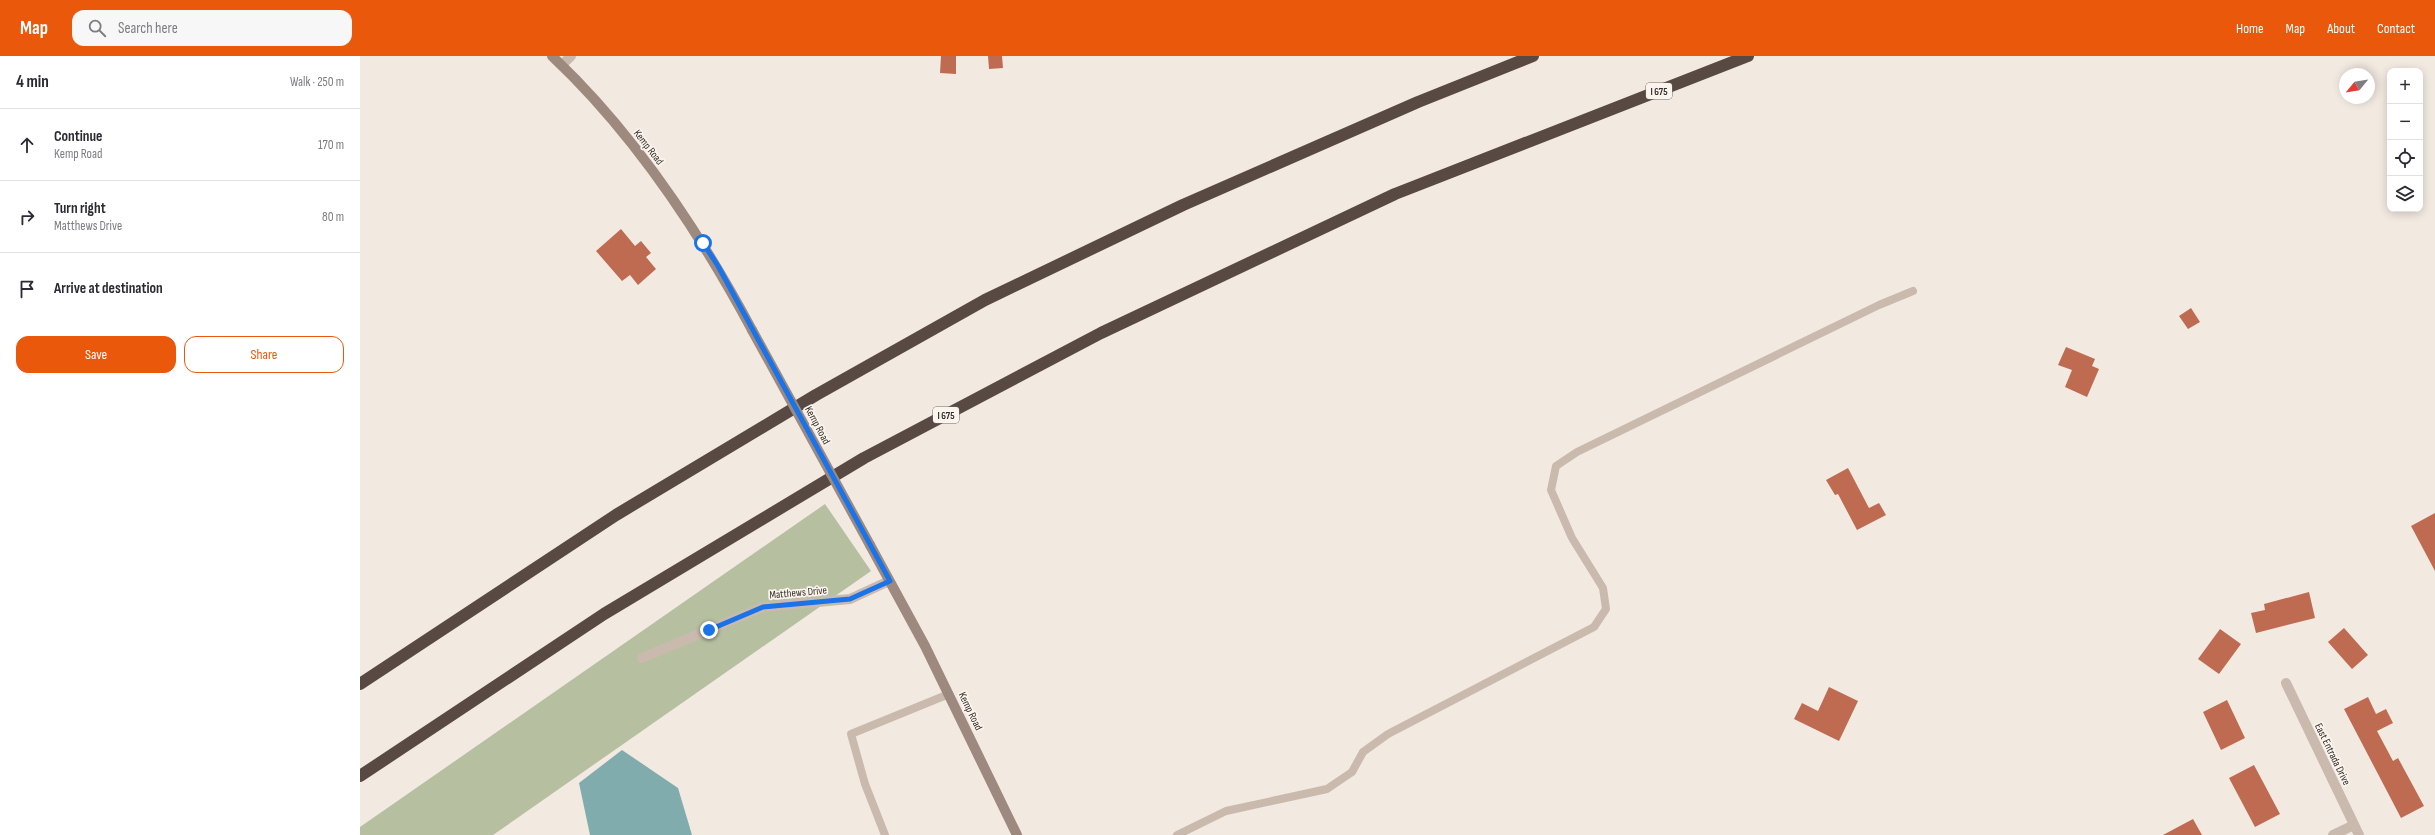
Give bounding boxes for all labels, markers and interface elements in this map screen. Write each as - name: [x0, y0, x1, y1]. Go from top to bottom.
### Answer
- search box: [72, 10, 352, 46]
- text: Map: [20, 17, 48, 40]
- icon: search: [86, 17, 108, 39]
- text: Search here: [118, 19, 178, 38]
- text: Home: [2236, 20, 2264, 37]
- text: Map: [2286, 20, 2305, 37]
- text: About: [2327, 20, 2355, 37]
- text: Contact: [2377, 20, 2415, 37]
- north arrow: [2339, 68, 2375, 104]
- map controls: [2387, 68, 2423, 212]
- button: +: [2387, 68, 2423, 104]
- text: 4 min: [16, 72, 49, 92]
- text: Walk · 250 m: [290, 74, 344, 90]
- road number: I 675: [1646, 83, 1672, 99]
- button: −: [2387, 104, 2423, 140]
- text: Continue: [54, 127, 103, 146]
- street label: Kemp Road: [631, 127, 667, 168]
- icon: ahead: [16, 134, 38, 156]
- text: 170 m: [318, 137, 344, 153]
- button: locate: [2387, 140, 2423, 176]
- text: Kemp Road: [54, 146, 102, 162]
- button: layers: [2387, 176, 2423, 212]
- text: Turn right: [54, 199, 106, 218]
- icon: right: [16, 206, 38, 228]
- text: 80 m: [322, 209, 344, 225]
- text: Matthews Drive: [54, 218, 122, 234]
- route start: [694, 234, 712, 252]
- icon: arrive: [16, 278, 38, 300]
- text: Arrive at destination: [54, 279, 163, 298]
- button: Save: [16, 336, 176, 373]
- button: Share: [184, 336, 344, 373]
- street label: Kemp Road: [802, 404, 833, 447]
- road number: I 675: [933, 407, 959, 423]
- street label: Matthews Drive: [769, 584, 827, 601]
- route end: [700, 621, 718, 639]
- street label: Kemp Road: [956, 690, 986, 733]
- street label: East Entrada Drive: [2312, 721, 2353, 787]

